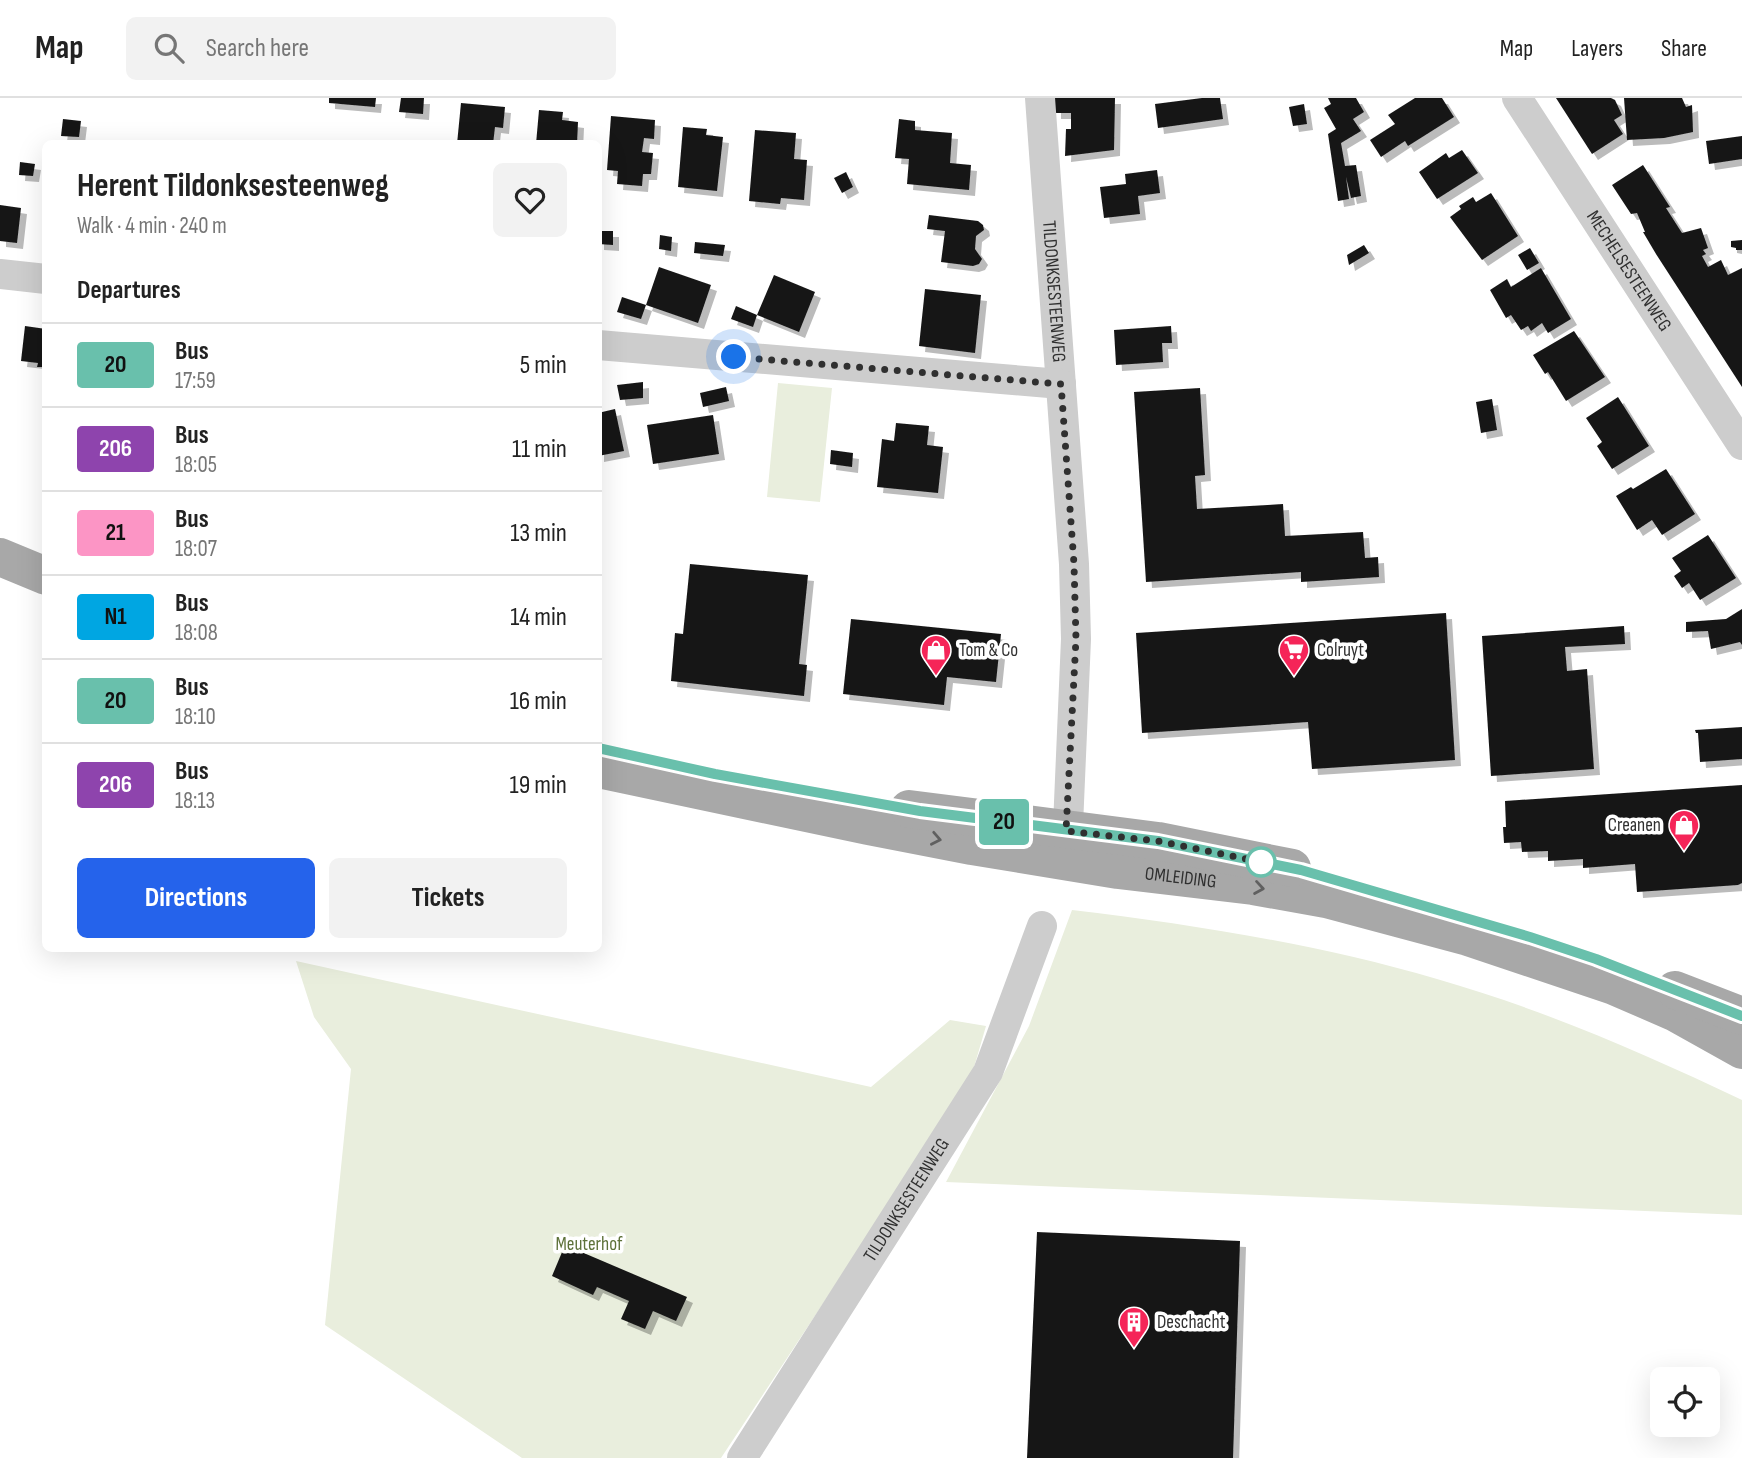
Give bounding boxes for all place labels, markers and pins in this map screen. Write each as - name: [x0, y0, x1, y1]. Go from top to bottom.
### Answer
- shop icon: Tom & Co: [919, 633, 953, 677]
- supermarket icon: Colruyt: [1277, 633, 1311, 677]
- place label: Tom & Co: [959, 639, 1018, 662]
- place label: Colruyt: [1317, 639, 1364, 662]
- shop icon: Creanen: [1667, 808, 1701, 852]
- place label: Creanen: [1608, 814, 1661, 837]
- unlabelled marker: [1246, 847, 1276, 877]
- building icon: Deschacht: [1117, 1305, 1151, 1349]
- place label: Deschacht: [1157, 1311, 1226, 1334]

